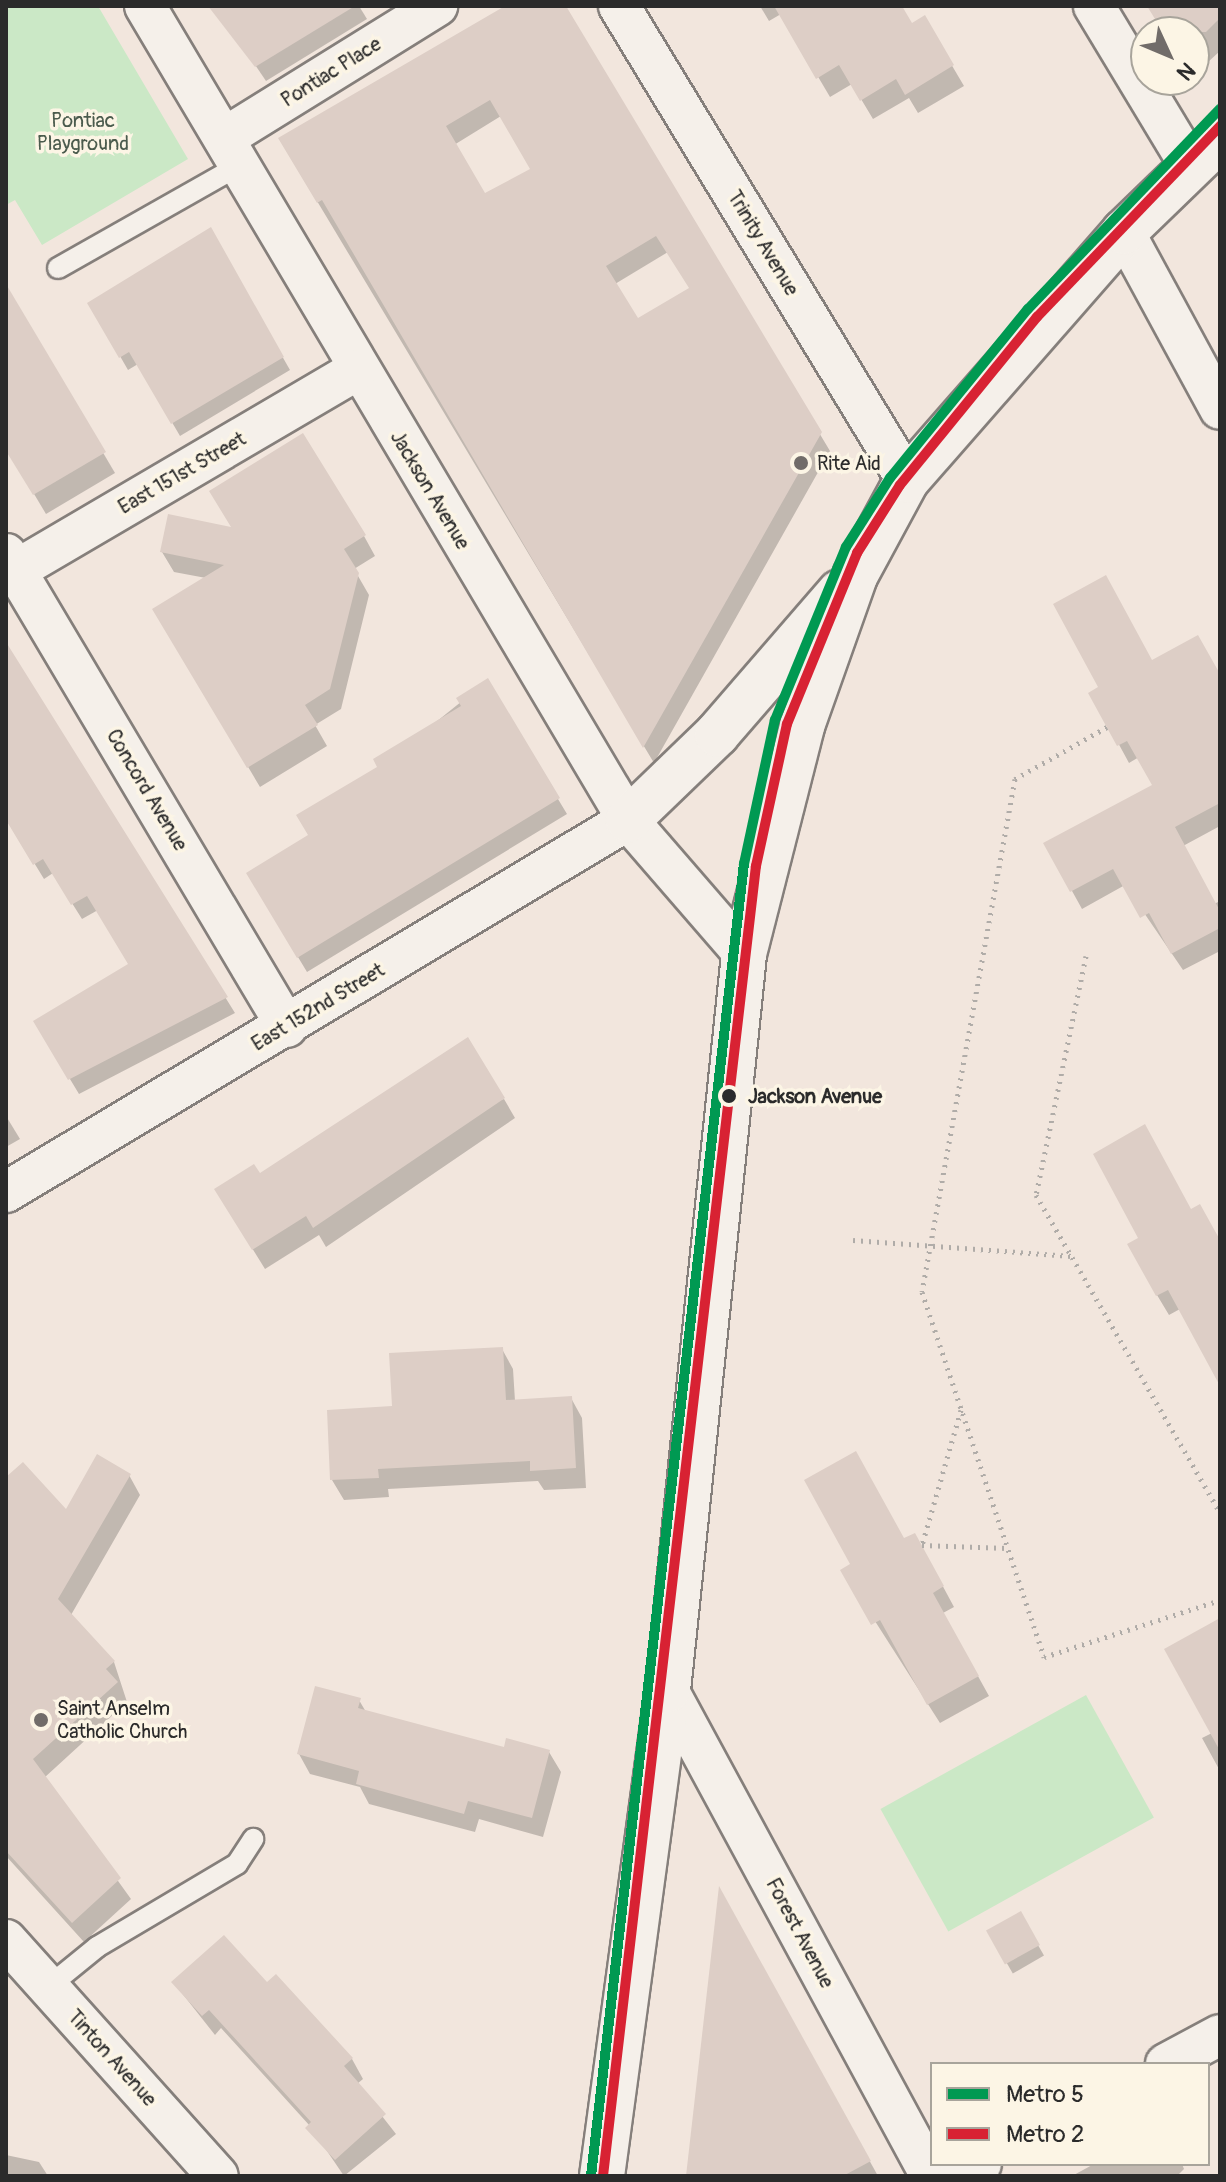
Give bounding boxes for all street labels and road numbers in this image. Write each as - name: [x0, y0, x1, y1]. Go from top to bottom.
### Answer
- street label: Pontiac Place: [277, 32, 385, 112]
- street label: Trinity Avenue: [722, 186, 804, 300]
- street label: Jackson Avenue: [385, 426, 475, 554]
- street label: East 151st Street: [114, 427, 250, 519]
- street label: Concord Avenue: [101, 725, 193, 855]
- street label: East 152nd Street: [247, 958, 389, 1056]
- street label: Forest Avenue: [761, 1874, 839, 1992]
- street label: Tinton Avenue: [62, 2005, 162, 2111]

